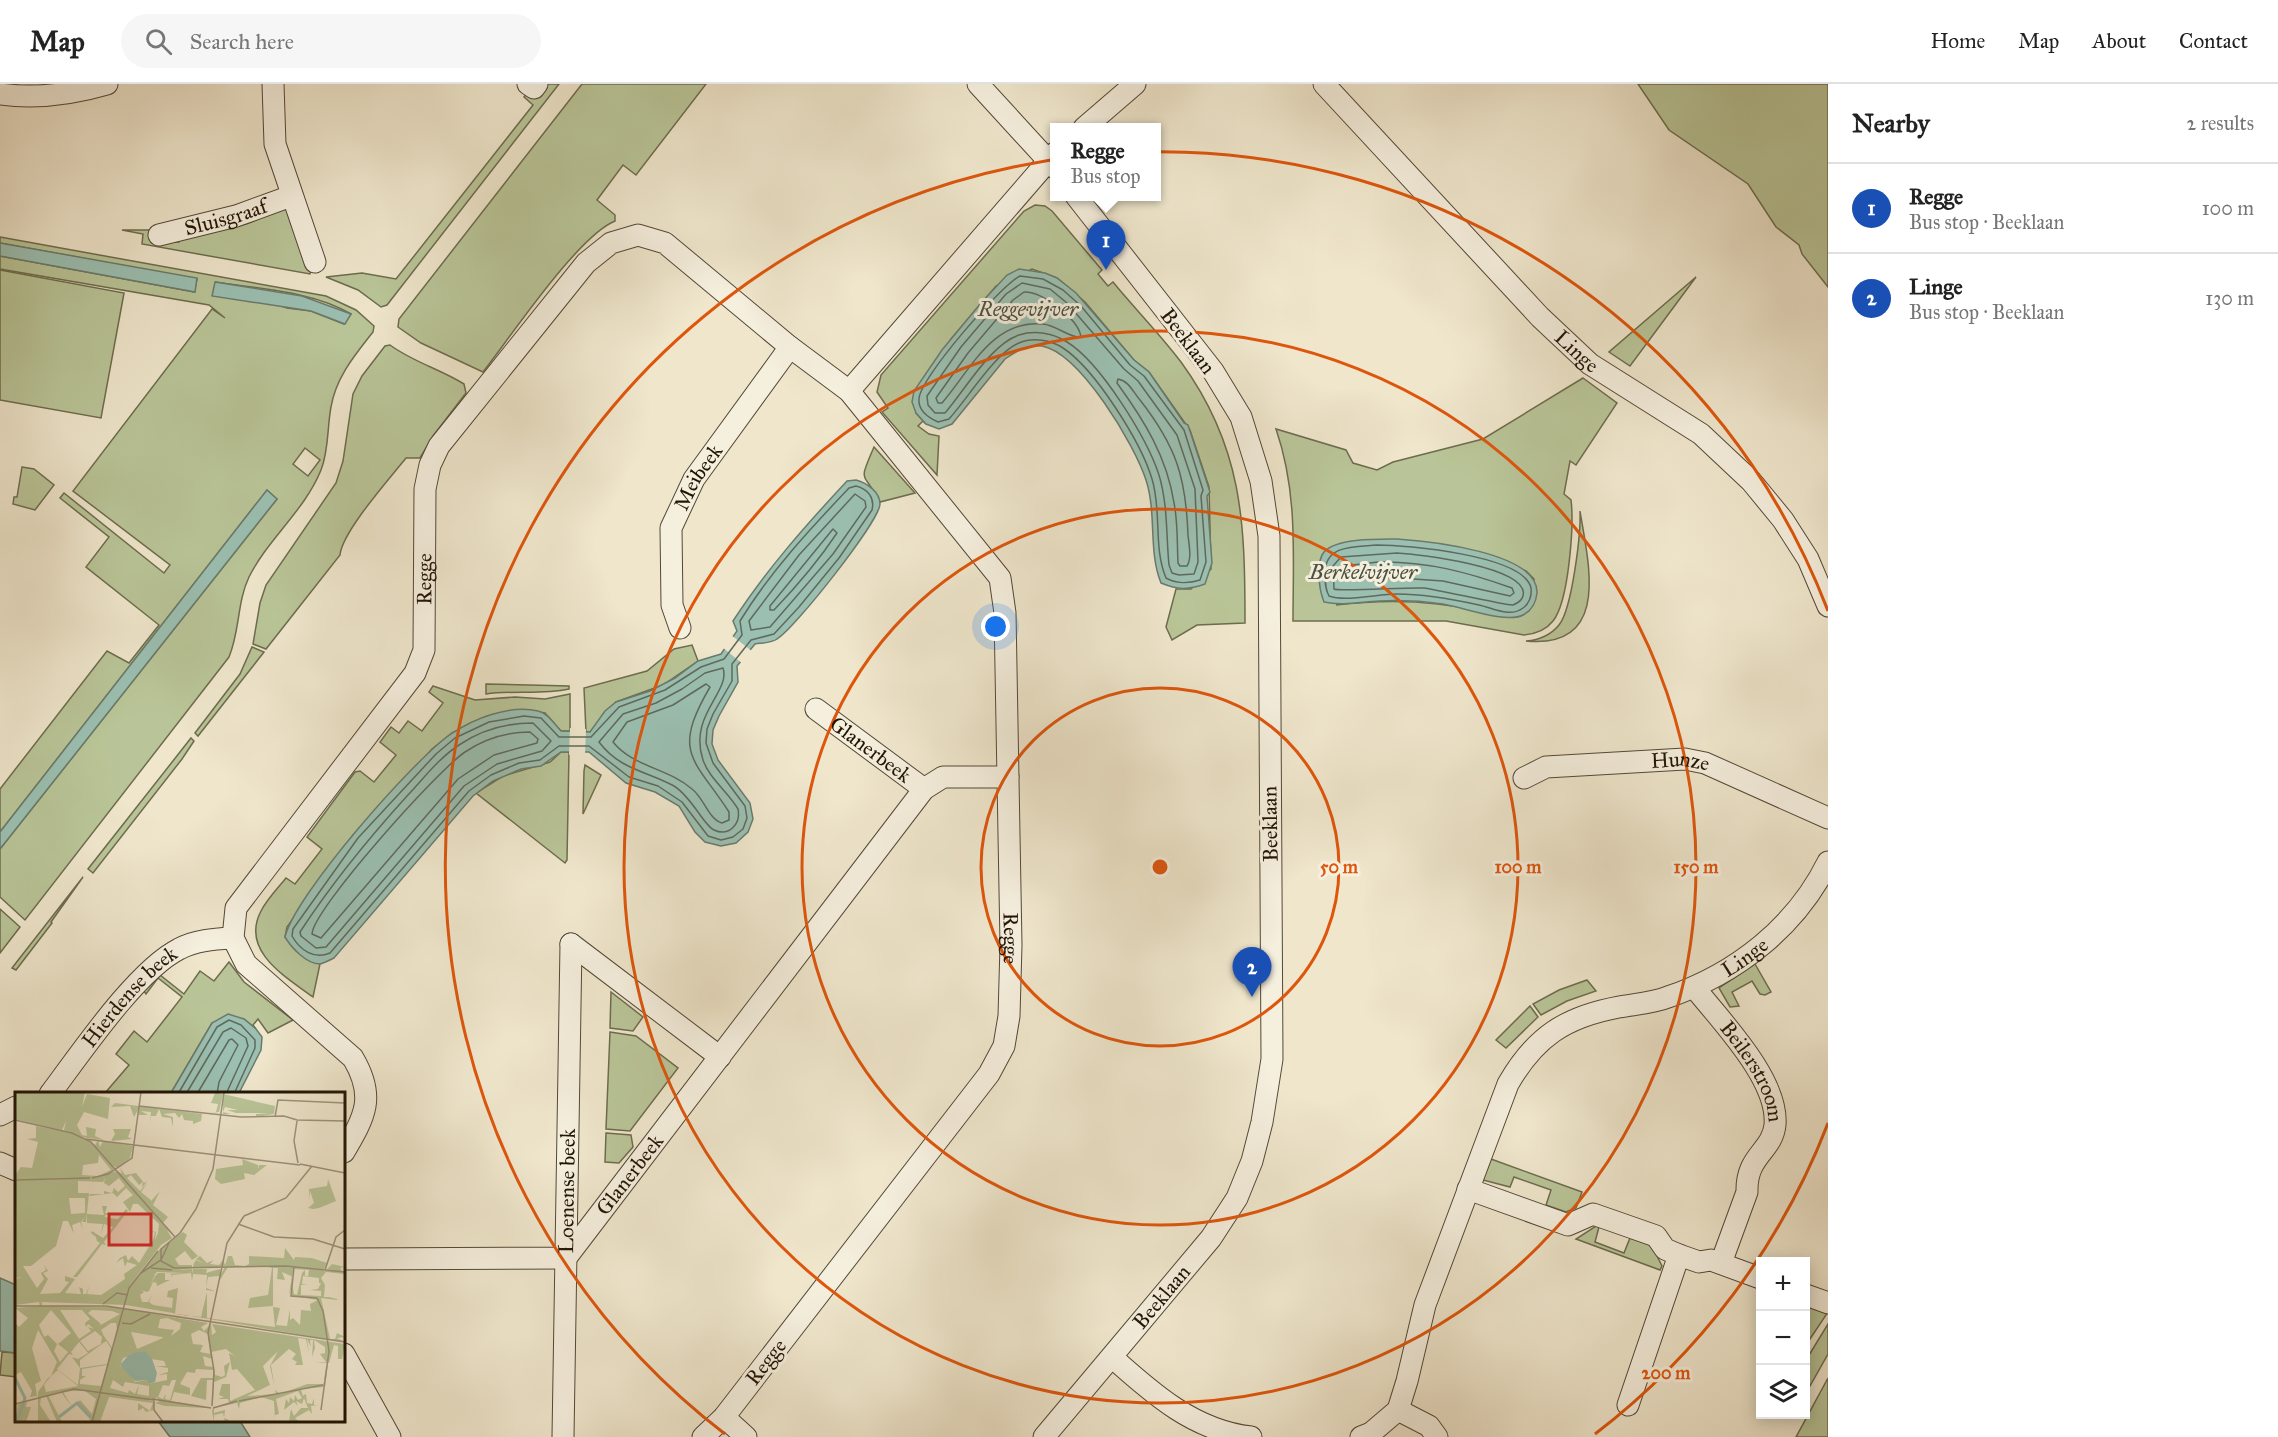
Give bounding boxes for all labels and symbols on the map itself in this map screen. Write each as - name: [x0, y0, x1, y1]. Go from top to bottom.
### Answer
- street label: Sluisgraaf: [182, 192, 273, 241]
- pin: 1: [1086, 220, 1126, 270]
- water label: Reggevijver: [977, 295, 1080, 322]
- street label: Beeklaan: [1155, 303, 1221, 379]
- street label: Linge: [1549, 324, 1603, 379]
- street label: Meibeek: [668, 439, 728, 515]
- street label: Regge: [411, 553, 438, 605]
- water label: Berkelvijver: [1308, 558, 1419, 585]
- your location: [981, 612, 1010, 641]
- street label: Glanerbeek: [825, 711, 917, 788]
- street label: Hunze: [1650, 745, 1712, 777]
- street label: Beeklaan: [1256, 786, 1284, 862]
- text: 50 m: [1320, 856, 1359, 878]
- text: 100 m: [1495, 856, 1542, 878]
- text: 150 m: [1674, 856, 1719, 878]
- centre of rings: [1150, 857, 1170, 877]
- street label: Regge: [997, 912, 1024, 965]
- street label: Linge: [1717, 932, 1774, 983]
- street label: Hierdense beek: [76, 940, 182, 1053]
- pin: 2: [1232, 948, 1272, 997]
- street label: Beilerstroom: [1714, 1015, 1789, 1124]
- inset map: [15, 1092, 345, 1422]
- street label: Loenense beek: [553, 1128, 581, 1254]
- street label: Glanerbeek: [590, 1129, 669, 1220]
- street label: Beeklaan: [1127, 1259, 1196, 1334]
- street label: Regge: [740, 1333, 792, 1390]
- text: 200 m: [1642, 1362, 1691, 1384]

